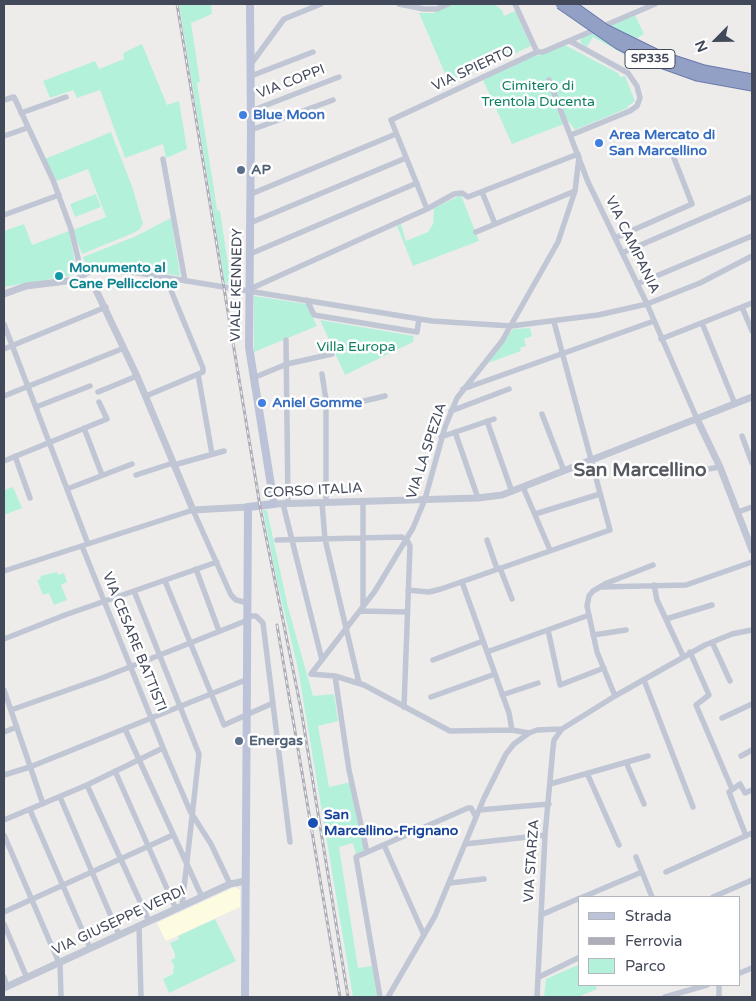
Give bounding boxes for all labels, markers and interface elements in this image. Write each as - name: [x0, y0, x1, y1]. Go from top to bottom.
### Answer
- north arrow: [691, 15, 741, 65]
- text: N: [692, 38, 712, 55]
- street label: VIA SPIERTO: [429, 43, 517, 95]
- road number: SP335: [625, 50, 675, 68]
- street label: VIA COPPI: [255, 61, 327, 103]
- park label: Cimitero di Trentola Ducenta: [481, 78, 595, 110]
- place label: Blue Moon: [253, 107, 325, 123]
- marker: Blue Moon: [237, 109, 249, 121]
- place label: Area Mercato di San Marcellino: [609, 127, 715, 160]
- marker: Area Mercato di San Marcellino: [593, 137, 605, 149]
- place label: AP: [251, 162, 271, 178]
- marker: AP: [235, 164, 247, 176]
- street label: VIA CAMPANIA: [601, 194, 663, 296]
- street label: VIALE KENNEDY: [228, 228, 246, 342]
- place label: Monumento al Cane Pelliccione: [69, 260, 178, 292]
- marker: Monumento al Cane Pelliccione: [53, 270, 65, 282]
- park label: Villa Europa: [316, 339, 396, 355]
- place label: Aniel Gomme: [272, 395, 362, 411]
- marker: Aniel Gomme: [256, 397, 268, 409]
- street label: VIA LA SPEZIA: [404, 401, 450, 501]
- district label: San Marcellino: [573, 460, 707, 482]
- street label: CORSO ITALIA: [263, 480, 363, 502]
- street label: VIA CESARE BATTISTI: [98, 570, 170, 714]
- place label: Energas: [249, 733, 303, 749]
- marker: Energas: [233, 735, 245, 747]
- place label: San Marcellino-Frignano: [324, 807, 458, 840]
- marker: San Marcellino-Frignano: [306, 816, 320, 830]
- street label: VIA STARZA: [521, 819, 543, 903]
- street label: VIA GIUSEPPE VERDI: [50, 883, 188, 959]
- legend: [578, 896, 741, 986]
- text: Strada: [625, 907, 672, 925]
- text: Ferrovia: [625, 932, 682, 950]
- text: Parco: [625, 957, 666, 975]

